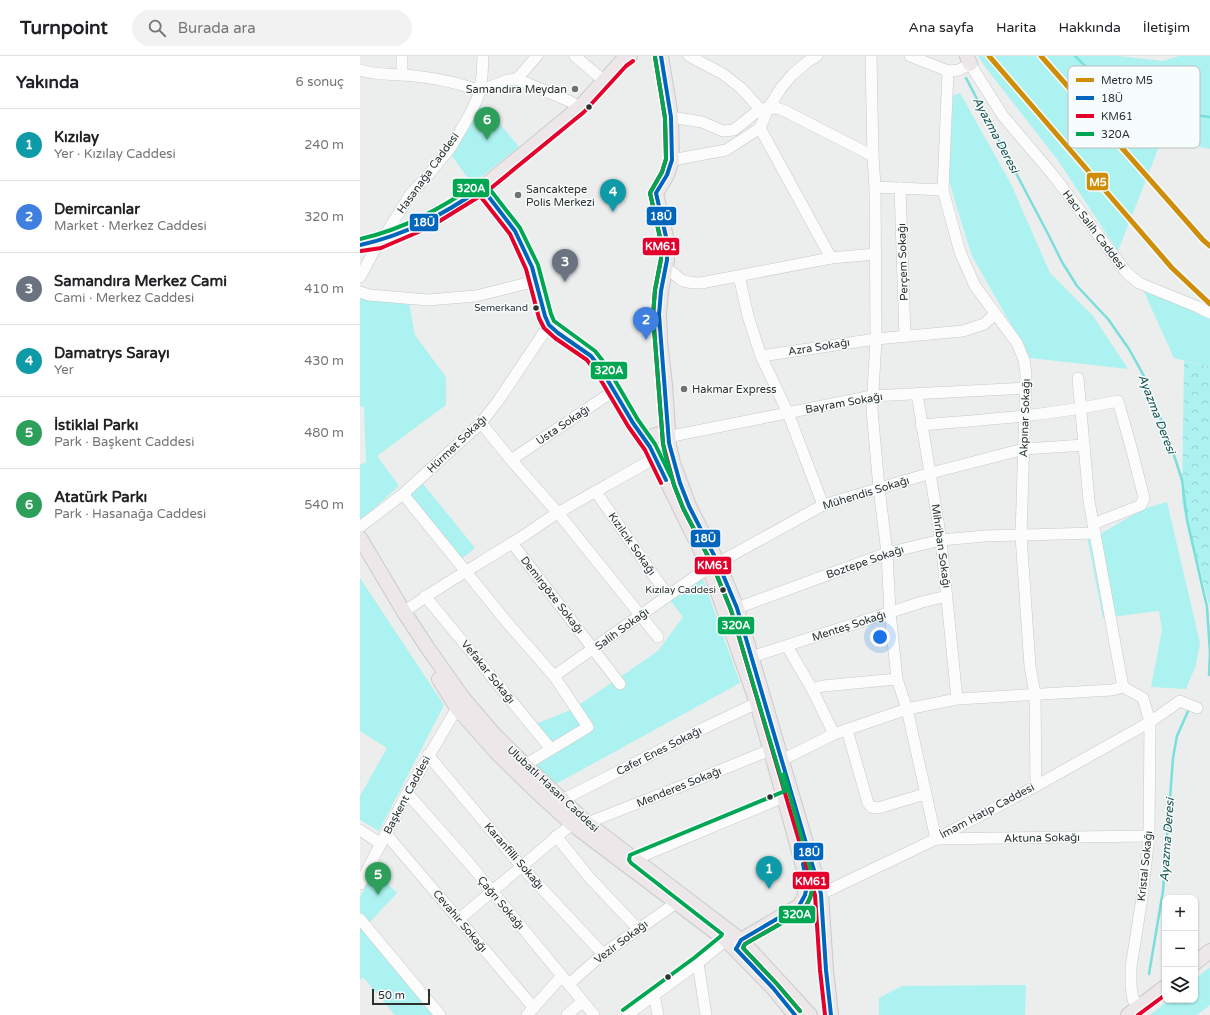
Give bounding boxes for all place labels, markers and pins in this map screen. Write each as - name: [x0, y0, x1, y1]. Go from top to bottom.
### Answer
- place label: Samandıra Meydan: [466, 83, 567, 96]
- marker: Samandıra Meydan: [570, 84, 580, 94]
- unlabelled marker: [584, 102, 594, 112]
- pin: 6: [474, 107, 500, 140]
- pin: 4: [600, 179, 626, 212]
- place label: Sancaktepe Polis Merkezi: [526, 183, 595, 209]
- marker: Sancaktepe Polis Merkezi: [513, 190, 523, 200]
- pin: 3: [552, 249, 578, 282]
- place label: Semerkand: [474, 302, 528, 314]
- marker: Semerkand: [531, 303, 541, 313]
- pin: 2: [633, 307, 659, 340]
- place label: Hakmar Express: [692, 383, 777, 396]
- marker: Hakmar Express: [679, 384, 689, 394]
- place label: Kızılay Caddesi: [645, 584, 716, 596]
- marker: Kızılay Caddesi: [718, 585, 728, 595]
- unlabelled marker: [765, 792, 775, 802]
- pin: 1: [756, 856, 782, 889]
- pin: 5: [365, 862, 391, 895]
- unlabelled marker: [663, 972, 673, 982]

